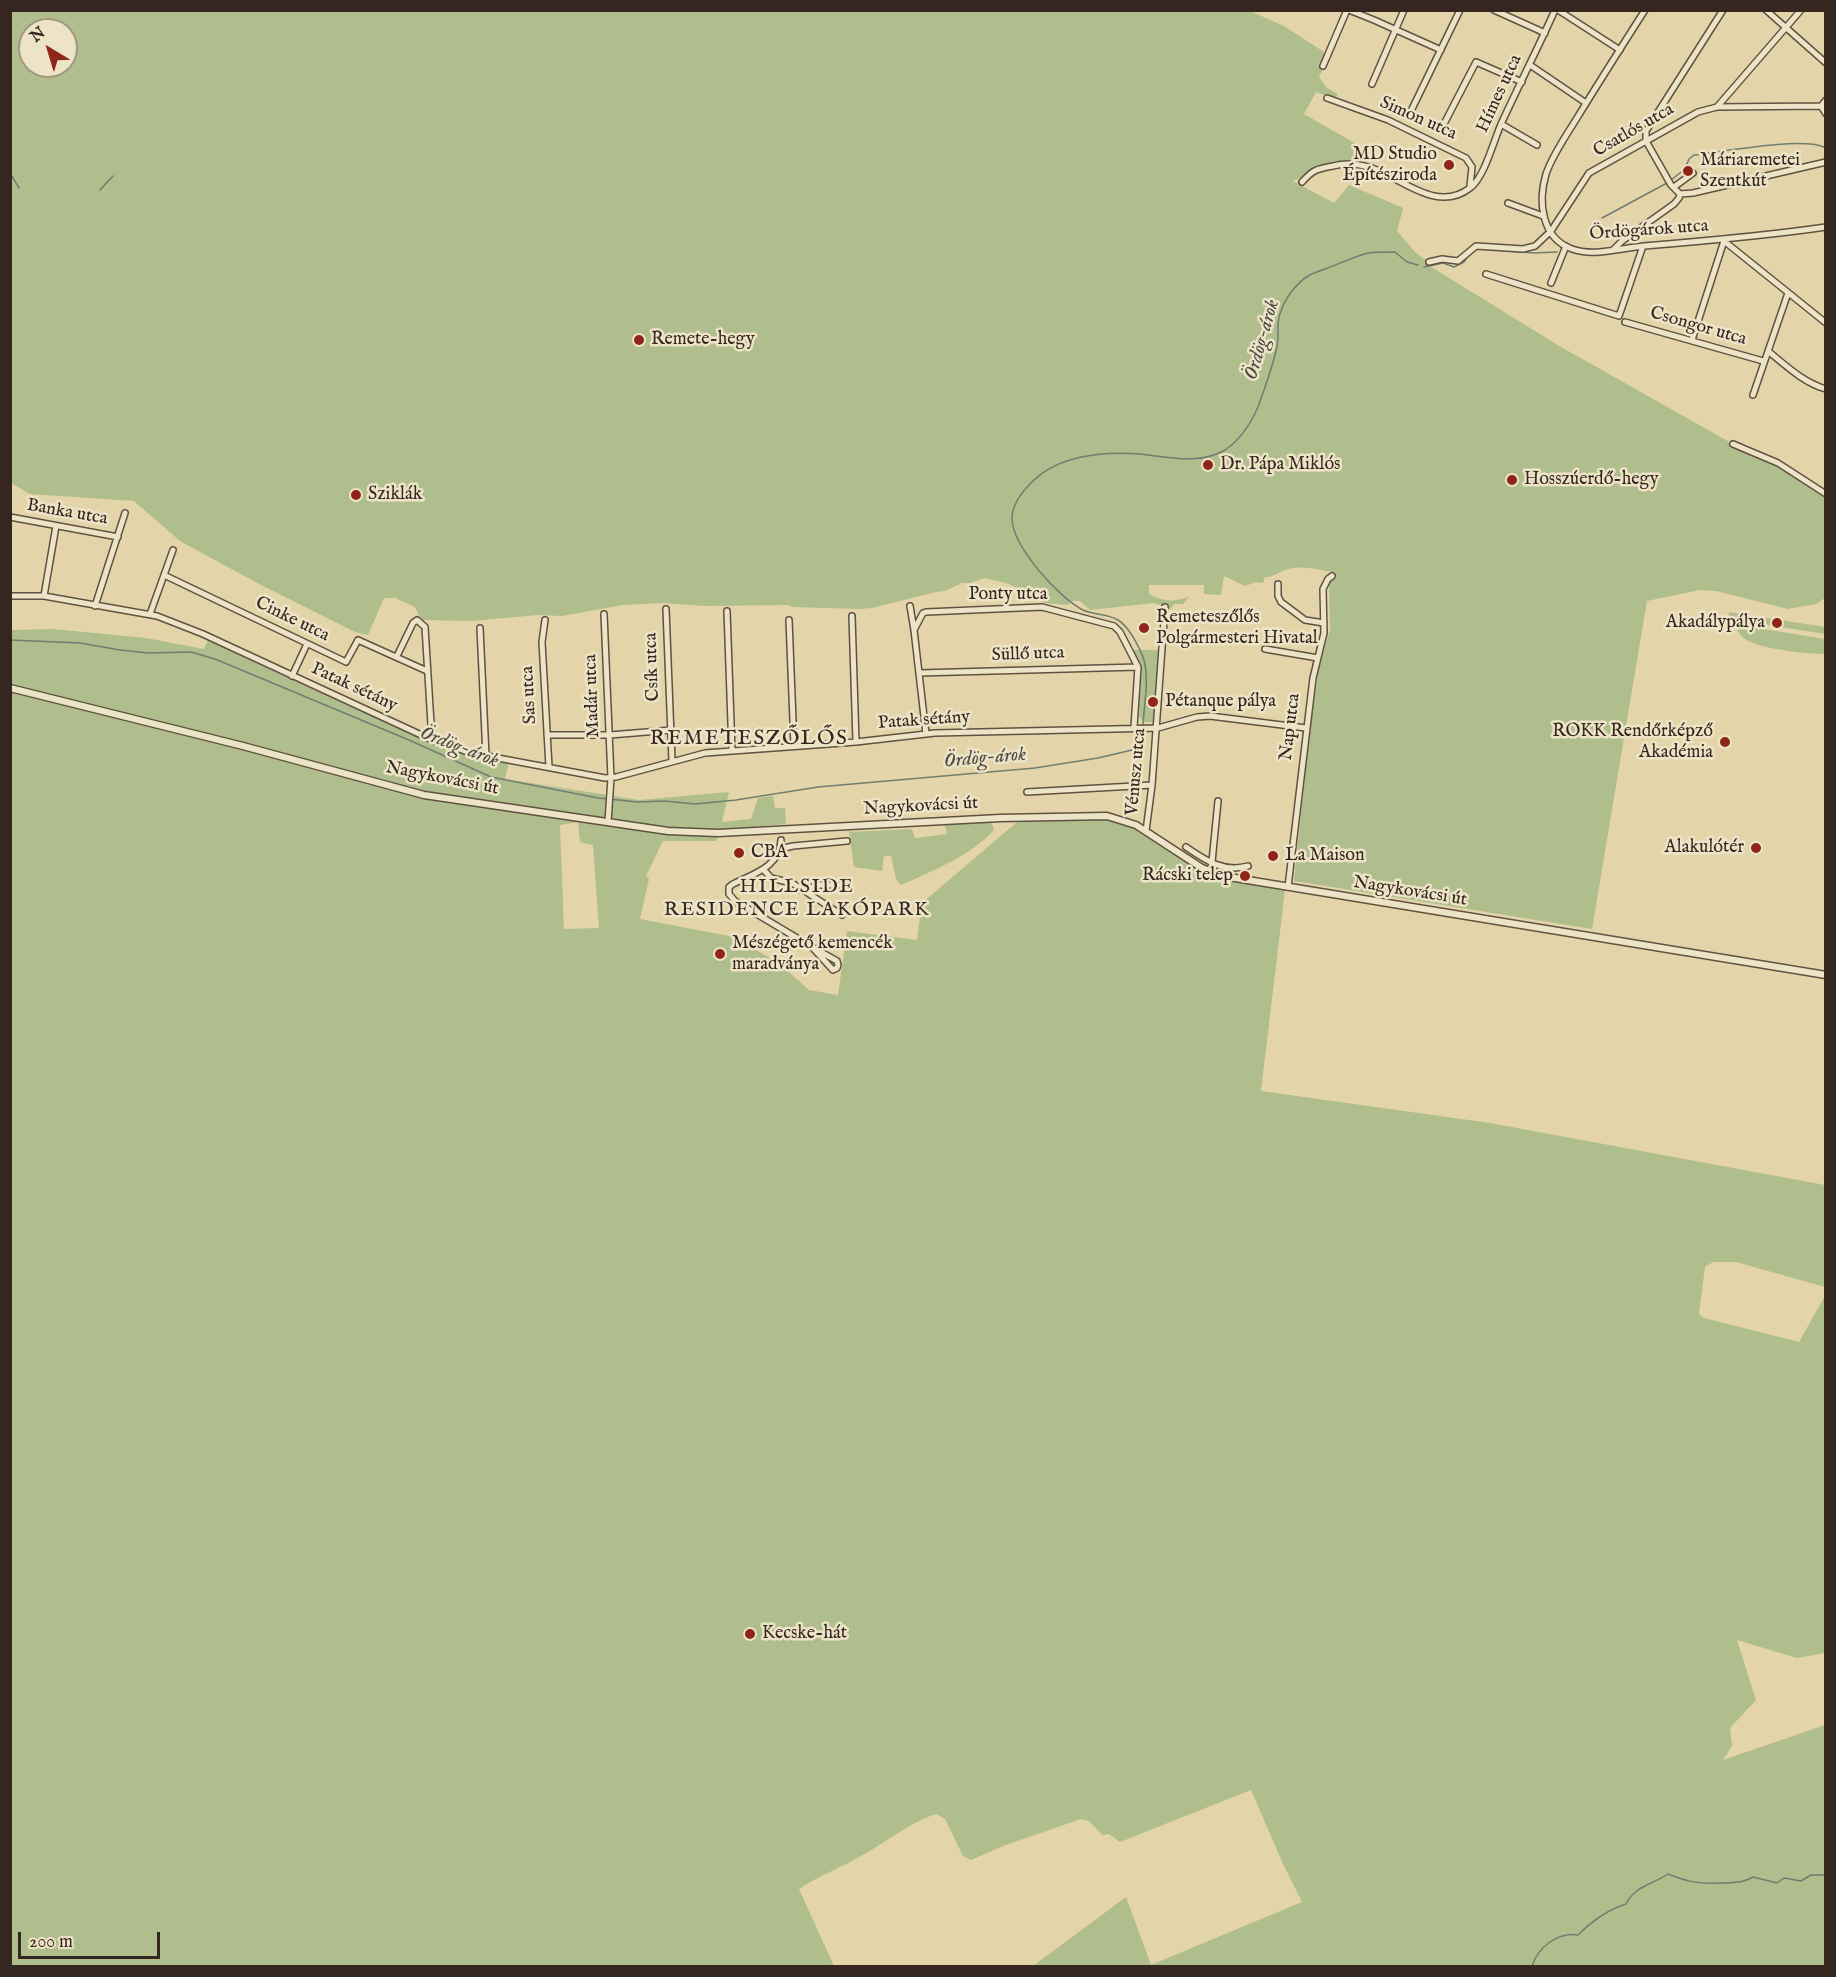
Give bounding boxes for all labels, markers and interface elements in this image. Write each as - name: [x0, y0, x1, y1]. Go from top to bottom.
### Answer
- north arrow: [18, 18, 78, 78]
- text: N: [27, 23, 50, 48]
- street label: Hímes utca: [1473, 52, 1527, 136]
- street label: Simon utca: [1376, 92, 1460, 146]
- street label: Csatlós utca: [1590, 99, 1678, 163]
- place label: MD Studio Építésziroda: [1342, 144, 1437, 186]
- place label: Máriaremetei Szentkút: [1700, 150, 1800, 192]
- marker: MD Studio Építésziroda: [1442, 158, 1456, 172]
- marker: Máriaremetei Szentkút: [1681, 164, 1695, 178]
- street label: Ördögárok utca: [1589, 216, 1709, 246]
- water label: Ördög-árok: [1240, 297, 1286, 383]
- street label: Csongor utca: [1647, 303, 1749, 351]
- place label: Remete-hegy: [651, 329, 755, 351]
- marker: Remete-hegy: [632, 333, 646, 347]
- place label: Dr. Pápa Miklós: [1220, 454, 1340, 476]
- marker: Dr. Pápa Miklós: [1201, 458, 1215, 472]
- place label: Hosszúerdő-hegy: [1524, 469, 1659, 491]
- marker: Hosszúerdő-hegy: [1505, 473, 1519, 487]
- place label: Sziklák: [368, 484, 422, 506]
- marker: Sziklák: [349, 488, 363, 502]
- street label: Banka utca: [25, 495, 109, 531]
- street label: Ponty utca: [968, 584, 1048, 606]
- street label: Cinke utca: [251, 593, 333, 647]
- place label: Remeteszőlős Polgármesteri Hivatal: [1156, 607, 1318, 650]
- place label: Akadálypálya: [1666, 612, 1765, 634]
- marker: Akadálypálya: [1770, 616, 1784, 630]
- marker: Remeteszőlős Polgármesteri Hivatal: [1137, 621, 1151, 635]
- street label: Csík utca: [641, 632, 665, 702]
- street label: Süllő utca: [991, 643, 1065, 667]
- street label: Madár utca: [581, 654, 605, 738]
- street label: Patak sétány: [308, 659, 400, 717]
- street label: Sas utca: [518, 665, 542, 725]
- place label: Pétanque pálya: [1165, 691, 1276, 713]
- street label: Nap utca: [1276, 692, 1306, 762]
- marker: Pétanque pálya: [1146, 695, 1160, 709]
- street label: Patak sétány: [877, 707, 971, 735]
- place label: ROKK Rendőrképző Akadémia: [1552, 721, 1713, 764]
- water label: Ördög-árok: [416, 722, 502, 774]
- district label: REMETESZŐLŐS: [650, 727, 848, 753]
- street label: Vénusz utca: [1122, 727, 1152, 817]
- marker: ROKK Rendőrképző Akadémia: [1718, 735, 1732, 749]
- water label: Ördög-árok: [943, 743, 1027, 775]
- street label: Nagykovácsi út: [384, 757, 500, 801]
- street label: Nagykovácsi út: [863, 793, 979, 821]
- place label: Alakulótér: [1665, 837, 1744, 859]
- marker: Alakulótér: [1749, 841, 1763, 855]
- place label: CBA: [751, 842, 788, 864]
- place label: La Maison: [1285, 845, 1365, 867]
- marker: CBA: [732, 846, 746, 860]
- marker: La Maison: [1266, 849, 1280, 863]
- place label: Rácski telep: [1142, 865, 1233, 887]
- marker: Rácski telep: [1238, 869, 1252, 883]
- street label: Nagykovácsi út: [1352, 872, 1468, 912]
- district label: HILLSIDE RESIDENCE LAKÓPARK: [664, 876, 930, 923]
- place label: Mészégető kemencék maradványa: [732, 933, 893, 976]
- marker: Mészégető kemencék maradványa: [713, 947, 727, 961]
- place label: Kecske-hát: [762, 1623, 847, 1645]
- marker: Kecske-hát: [743, 1627, 757, 1641]
- scale bar: [21, 1920, 164, 1958]
- text: 200 m: [29, 1931, 73, 1954]

